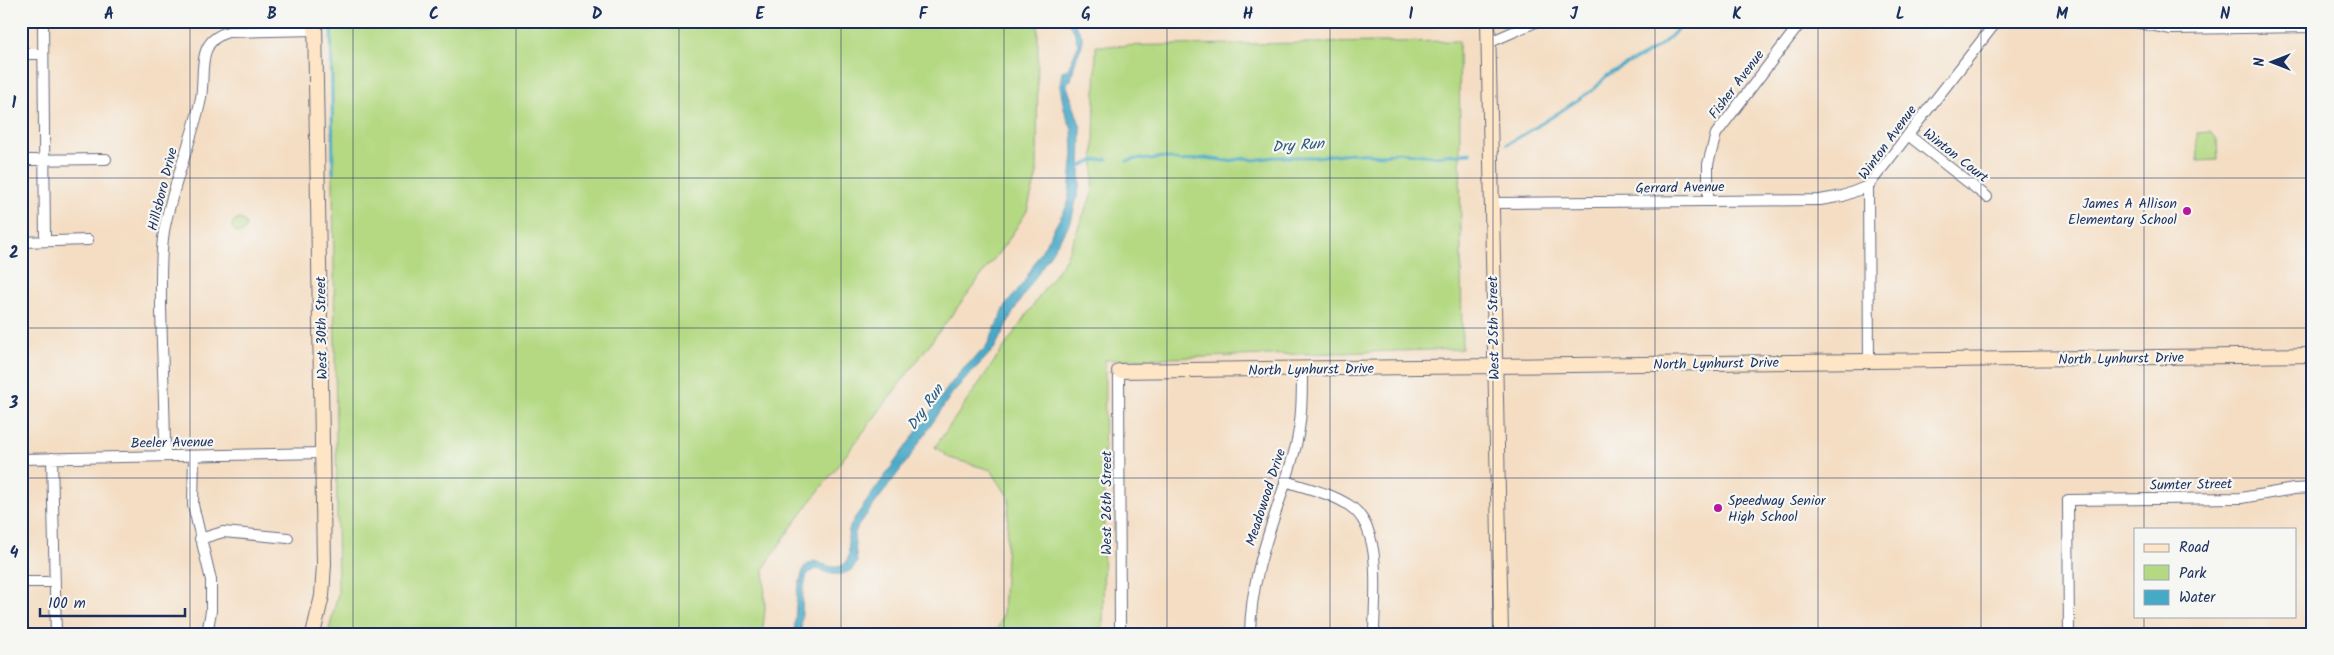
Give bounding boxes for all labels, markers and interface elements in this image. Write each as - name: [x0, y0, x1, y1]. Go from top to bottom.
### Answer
- text: A: [104, 2, 114, 27]
- text: B: [267, 2, 277, 27]
- text: C: [429, 2, 439, 27]
- text: D: [592, 2, 603, 27]
- text: E: [756, 2, 766, 27]
- text: F: [919, 2, 929, 27]
- text: G: [1081, 2, 1091, 27]
- text: H: [1243, 2, 1253, 27]
- text: I: [1409, 2, 1414, 27]
- text: J: [1570, 2, 1579, 27]
- text: K: [1732, 2, 1742, 27]
- text: L: [1896, 2, 1904, 27]
- text: M: [2056, 2, 2069, 27]
- text: N: [2220, 2, 2230, 27]
- north arrow: [2246, 38, 2296, 88]
- street label: Fisher Avenue: [1703, 45, 1771, 124]
- text: N: [2249, 57, 2271, 66]
- text: 1: [12, 91, 17, 116]
- street label: Winton Avenue: [1853, 100, 1923, 185]
- street label: Winton Court: [1918, 123, 1993, 189]
- water label: Dry Run: [1271, 132, 1326, 160]
- street label: Hillsboro Drive: [142, 145, 184, 233]
- street label: Gerrard Avenue: [1635, 176, 1725, 200]
- place label: James A Allison Elementary School: [2068, 193, 2178, 231]
- marker: James A Allison Elementary School: [2181, 205, 2193, 217]
- text: 2: [9, 241, 19, 266]
- street label: West 25th Street: [1482, 275, 1506, 380]
- street label: West 30th Street: [310, 276, 334, 380]
- street label: North Lynhurst Drive: [2058, 347, 2185, 371]
- street label: North Lynhurst Drive: [1653, 352, 1780, 376]
- street label: North Lynhurst Drive: [1248, 358, 1375, 382]
- water label: Dry Run: [901, 379, 951, 436]
- text: 3: [9, 391, 19, 416]
- street label: Beeler Avenue: [130, 431, 214, 455]
- street label: Meadowood Drive: [1240, 445, 1292, 549]
- street label: West 26th Street: [1096, 450, 1118, 555]
- street label: Sumter Street: [2149, 473, 2233, 497]
- place label: Speedway Senior High School: [1728, 490, 1827, 528]
- marker: Speedway Senior High School: [1712, 502, 1724, 514]
- legend: [2134, 528, 2296, 618]
- text: Road: [2179, 536, 2210, 560]
- text: 4: [10, 541, 19, 566]
- text: Park: [2179, 562, 2207, 586]
- scale bar: [40, 585, 185, 617]
- text: Water: [2179, 586, 2216, 610]
- text: 100 m: [48, 592, 86, 616]

